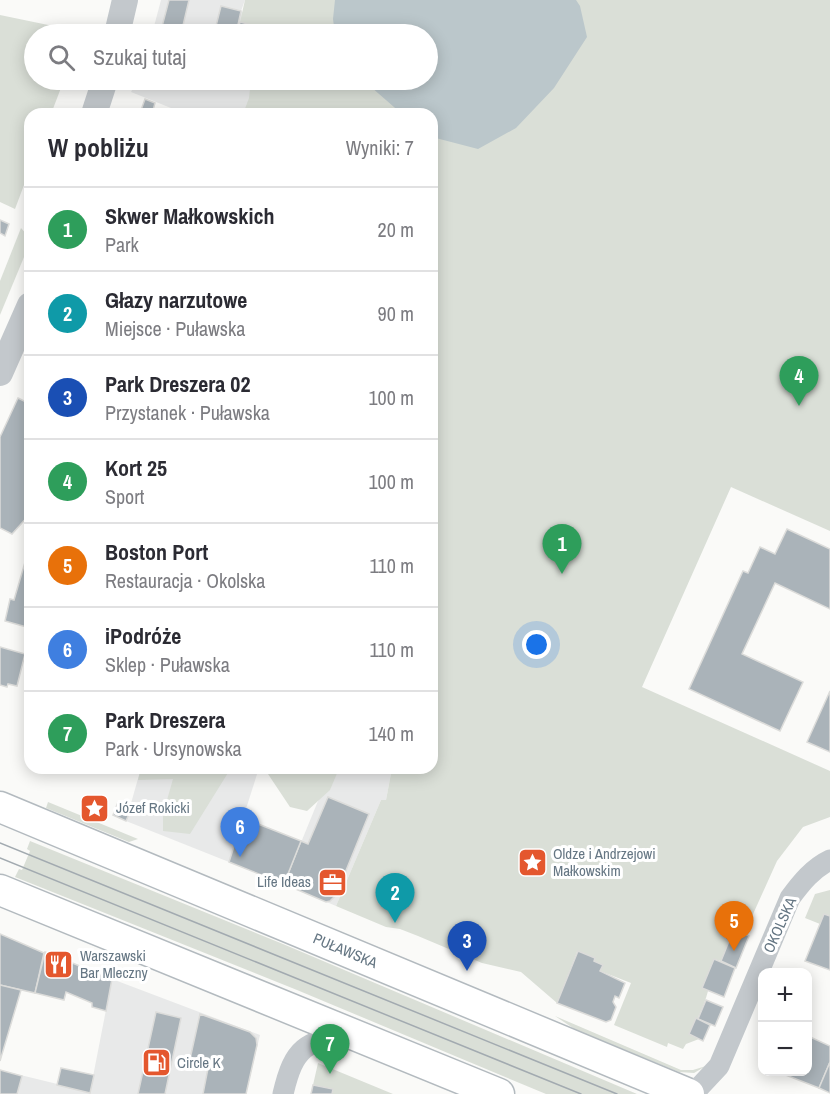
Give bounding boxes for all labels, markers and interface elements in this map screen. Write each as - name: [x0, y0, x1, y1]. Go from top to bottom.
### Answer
- search box: [24, 24, 438, 90]
- icon: search: [45, 41, 78, 74]
- text: Szukaj tutaj: [93, 42, 186, 72]
- text: W pobliżu: [48, 130, 149, 165]
- text: Wyniki: 7: [346, 134, 414, 161]
- text: Skwer Małkowskich: [105, 201, 274, 231]
- text: 1: [63, 216, 72, 243]
- text: 20 m: [378, 216, 414, 243]
- text: Park: [105, 231, 139, 258]
- text: Głazy narzutowe: [105, 285, 247, 315]
- text: 2: [63, 300, 72, 327]
- text: 90 m: [378, 300, 414, 327]
- text: Miejsce · Puławska: [105, 315, 245, 342]
- pin: 4: [780, 356, 818, 406]
- text: Park Dreszera 02: [105, 369, 250, 399]
- text: 3: [63, 384, 72, 411]
- text: 100 m: [368, 384, 414, 411]
- text: Przystanek · Puławska: [105, 399, 270, 426]
- text: Kort 25: [105, 453, 167, 483]
- text: 4: [63, 468, 72, 495]
- text: 100 m: [368, 468, 414, 495]
- text: Sport: [105, 483, 144, 510]
- pin: 1: [542, 524, 582, 574]
- text: Boston Port: [105, 537, 208, 567]
- text: 5: [63, 552, 72, 579]
- text: 110 m: [370, 552, 414, 579]
- text: Restauracja · Okolska: [105, 567, 265, 594]
- text: iPodróże: [105, 621, 181, 651]
- your location: [522, 630, 551, 659]
- text: 6: [63, 636, 72, 663]
- text: 110 m: [370, 636, 414, 663]
- text: Sklep · Puławska: [105, 651, 230, 678]
- text: Park Dreszera: [105, 705, 225, 735]
- text: 7: [63, 720, 72, 747]
- text: 140 m: [368, 720, 414, 747]
- text: Park · Ursynowska: [105, 735, 242, 762]
- place icon: Józef Rokicki: [79, 792, 111, 824]
- place label: Józef Rokicki: [116, 797, 190, 818]
- pin: 6: [220, 808, 260, 857]
- place label: Oldze i Andrzejowi Małkowskim: [553, 843, 656, 881]
- place icon: Oldze i Andrzejowi Małkowskim: [516, 847, 548, 879]
- office icon: Life Ideas: [316, 866, 348, 898]
- place label: Life Ideas: [257, 871, 311, 892]
- pin: 2: [376, 874, 414, 923]
- street label: OKOLSKA: [758, 893, 801, 956]
- pin: 5: [714, 902, 754, 951]
- pin: 3: [448, 922, 486, 971]
- street label: PUŁAWSKA: [310, 928, 382, 973]
- place label: Warszawski Bar Mleczny: [80, 945, 149, 983]
- restaurant icon: Warszawski Bar Mleczny: [43, 949, 75, 981]
- map controls: [758, 968, 812, 1076]
- button: +: [758, 968, 812, 1022]
- button: −: [758, 1022, 812, 1076]
- pin: 7: [310, 1024, 350, 1074]
- fuel station icon: Circle K: [140, 1047, 172, 1079]
- place label: Circle K: [177, 1052, 222, 1073]

